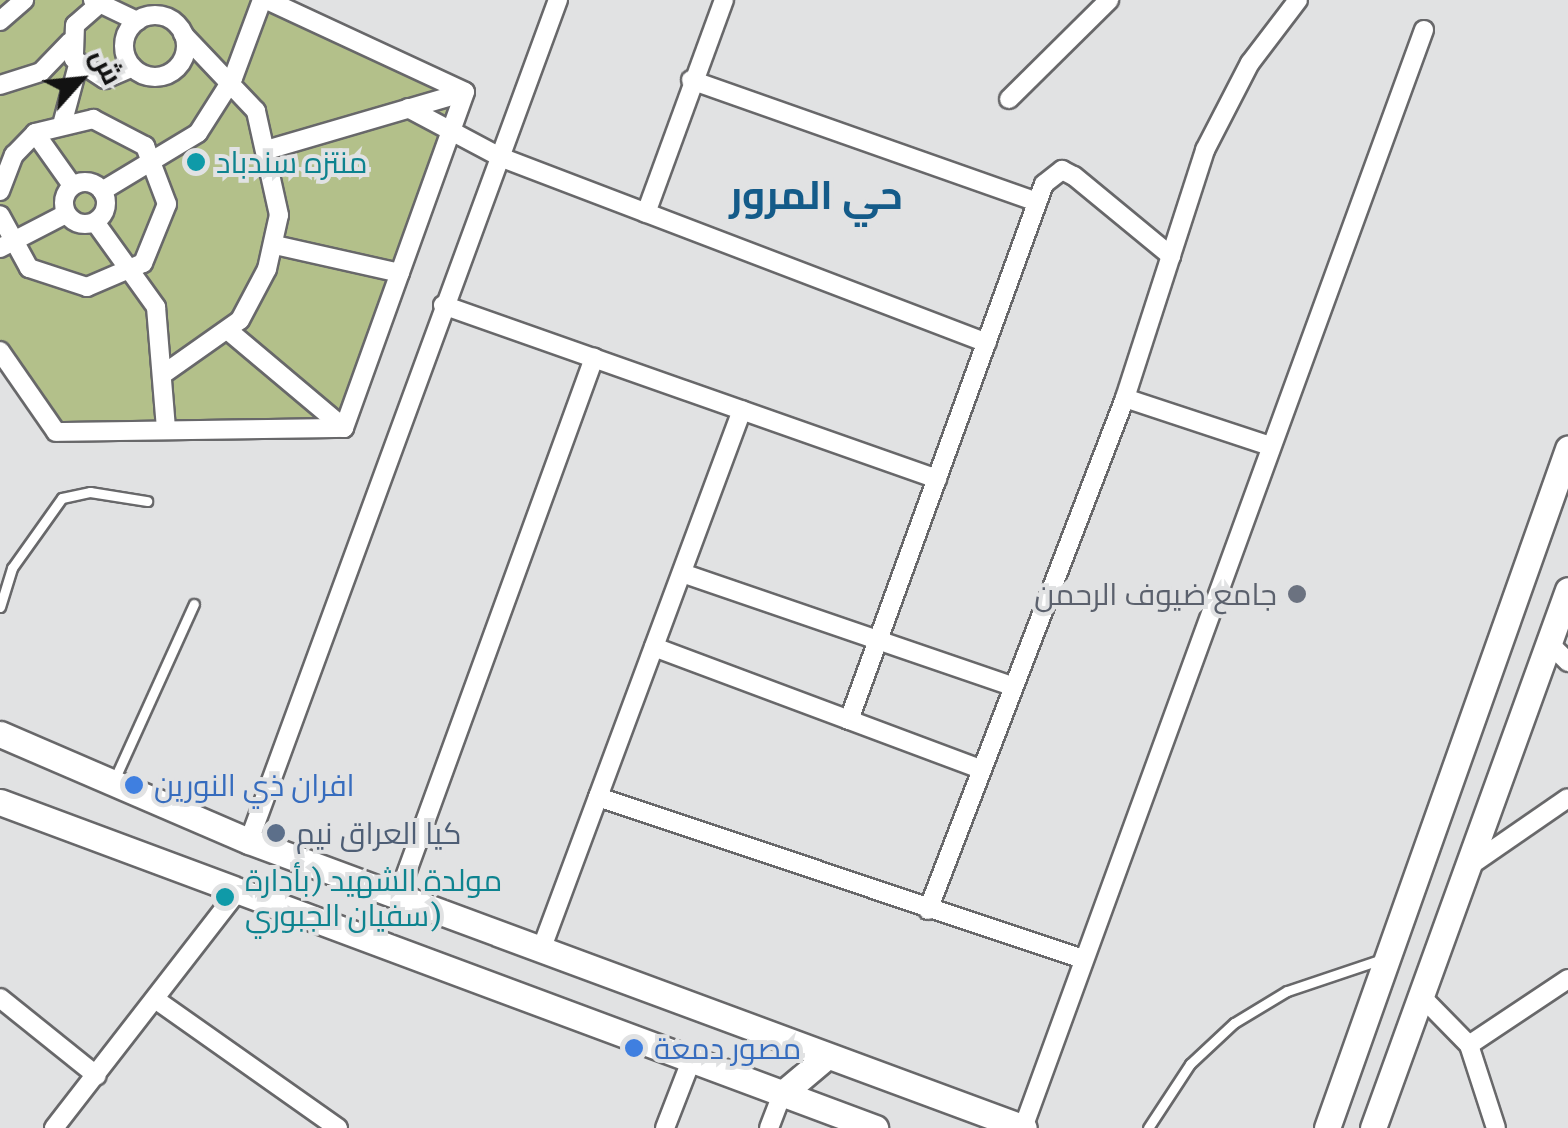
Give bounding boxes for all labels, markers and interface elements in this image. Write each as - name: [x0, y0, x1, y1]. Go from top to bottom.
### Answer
- north arrow: [30, 30, 130, 130]
- text: ش: [83, 42, 131, 91]
- place label: منتزه سندباد: [216, 144, 368, 180]
- marker: منتزه سندباد: [185, 151, 207, 173]
- district label: حي المرور: [729, 171, 903, 219]
- place label: جامع ضيوف الرحمن: [1034, 576, 1277, 612]
- marker: جامع ضيوف الرحمن: [1286, 583, 1308, 605]
- place label: افران ذي النورين: [154, 767, 355, 803]
- marker: افران ذي النورين: [123, 774, 145, 796]
- place label: کیا العراق نیم: [296, 815, 462, 851]
- marker: کیا العراق نیم: [265, 822, 287, 844]
- place label: مولدة الشهيد (بأدارة سفيان الجبوري): [245, 862, 502, 932]
- marker: مولدة الشهيد (بأدارة سفيان الجبوري): [214, 886, 236, 908]
- place label: مصور دمعة: [654, 1030, 801, 1066]
- marker: مصور دمعة: [623, 1037, 645, 1059]

